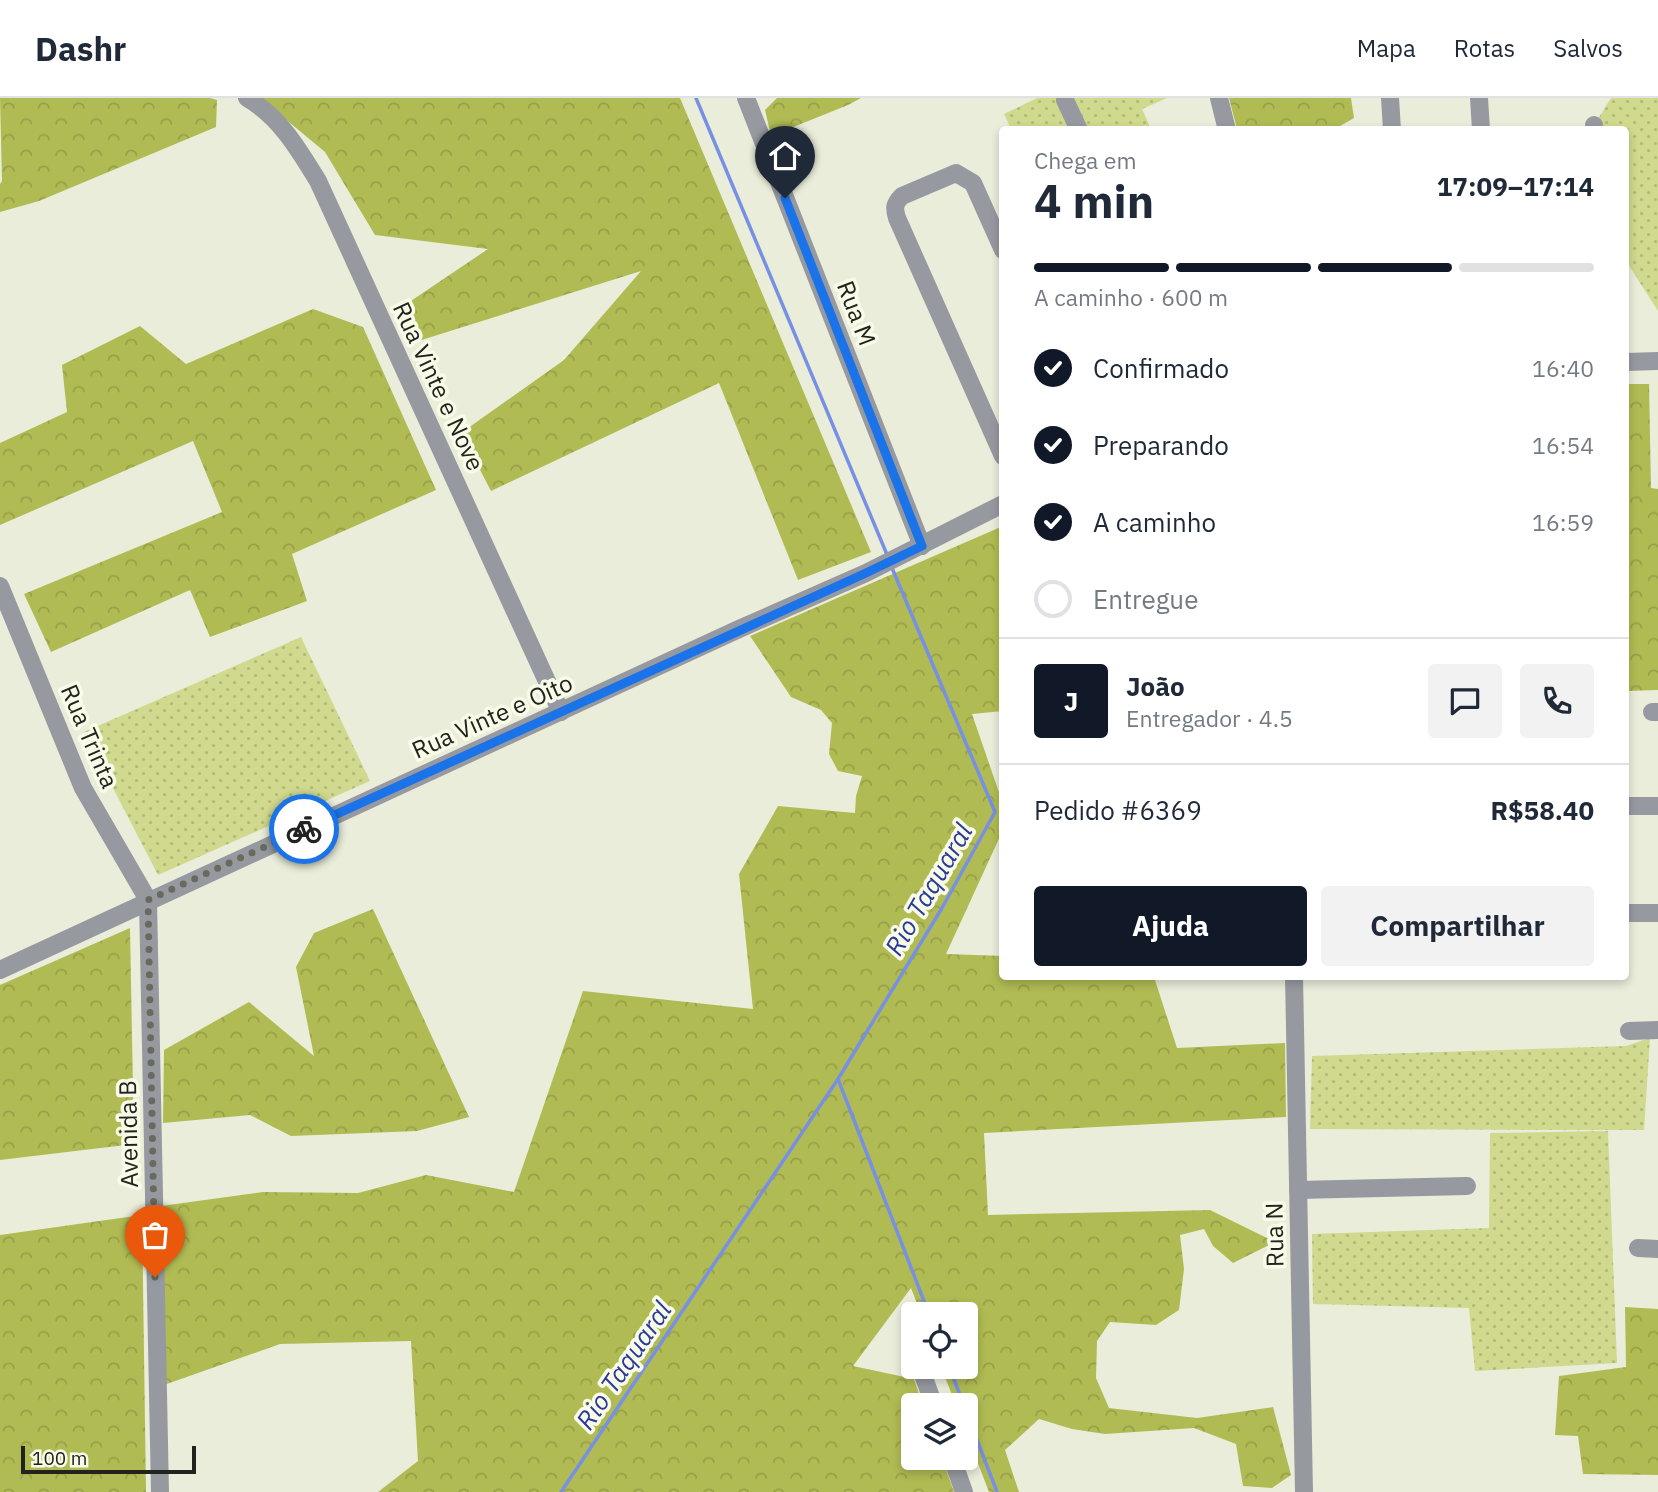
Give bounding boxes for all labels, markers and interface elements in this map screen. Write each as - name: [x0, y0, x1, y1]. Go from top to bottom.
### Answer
- text: Dashr: [35, 27, 126, 70]
- text: Mapa: [1357, 32, 1416, 64]
- text: Rotas: [1454, 32, 1515, 64]
- text: Salvos: [1553, 32, 1623, 64]
- pin: [755, 126, 815, 198]
- icon: home: [766, 137, 804, 175]
- text: Chega em: [1034, 145, 1136, 175]
- text: 17:09–17:14: [1437, 169, 1594, 203]
- text: 4 min: [1034, 171, 1154, 231]
- street label: Rua M: [830, 276, 884, 350]
- text: A caminho · 600 m: [1034, 282, 1228, 312]
- street label: Rua Vinte e Nove: [386, 296, 492, 476]
- icon: check: [1034, 349, 1072, 387]
- text: Confirmado: [1093, 351, 1229, 385]
- text: 16:40: [1532, 353, 1594, 383]
- icon: check: [1034, 426, 1072, 464]
- text: Preparando: [1093, 428, 1229, 462]
- text: 16:54: [1532, 430, 1594, 460]
- icon: check: [1034, 503, 1072, 541]
- text: A caminho: [1093, 505, 1216, 539]
- text: 16:59: [1532, 507, 1594, 537]
- text: Entregue: [1093, 582, 1198, 616]
- button: chat: [1428, 664, 1502, 738]
- button: phone: [1520, 664, 1594, 738]
- street label: Rua Vinte e Oito: [407, 666, 577, 766]
- text: João: [1126, 669, 1185, 703]
- street label: Rua Trinta: [54, 679, 126, 793]
- text: J: [1064, 684, 1078, 718]
- text: Entregador · 4.5: [1126, 703, 1293, 733]
- text: Pedido #6369: [1034, 793, 1202, 827]
- text: R$58.40: [1490, 793, 1594, 827]
- courier: [269, 794, 339, 864]
- icon: bike: [285, 810, 323, 848]
- water label: Rio Taquaral: [876, 817, 980, 961]
- button: Ajuda: [1034, 886, 1307, 966]
- button: Compartilhar: [1321, 886, 1594, 966]
- street label: Avenida B: [111, 1080, 145, 1188]
- street label: Rua N: [1257, 1202, 1291, 1268]
- pin: [125, 1205, 185, 1277]
- icon: bag: [136, 1216, 174, 1254]
- water label: Rio Taquaral: [568, 1294, 678, 1436]
- map controls: [901, 1302, 978, 1470]
- button: locate: [901, 1302, 978, 1379]
- button: layers: [901, 1393, 978, 1470]
- scale bar: [21, 1443, 196, 1475]
- text: 100 m: [32, 1446, 87, 1470]

